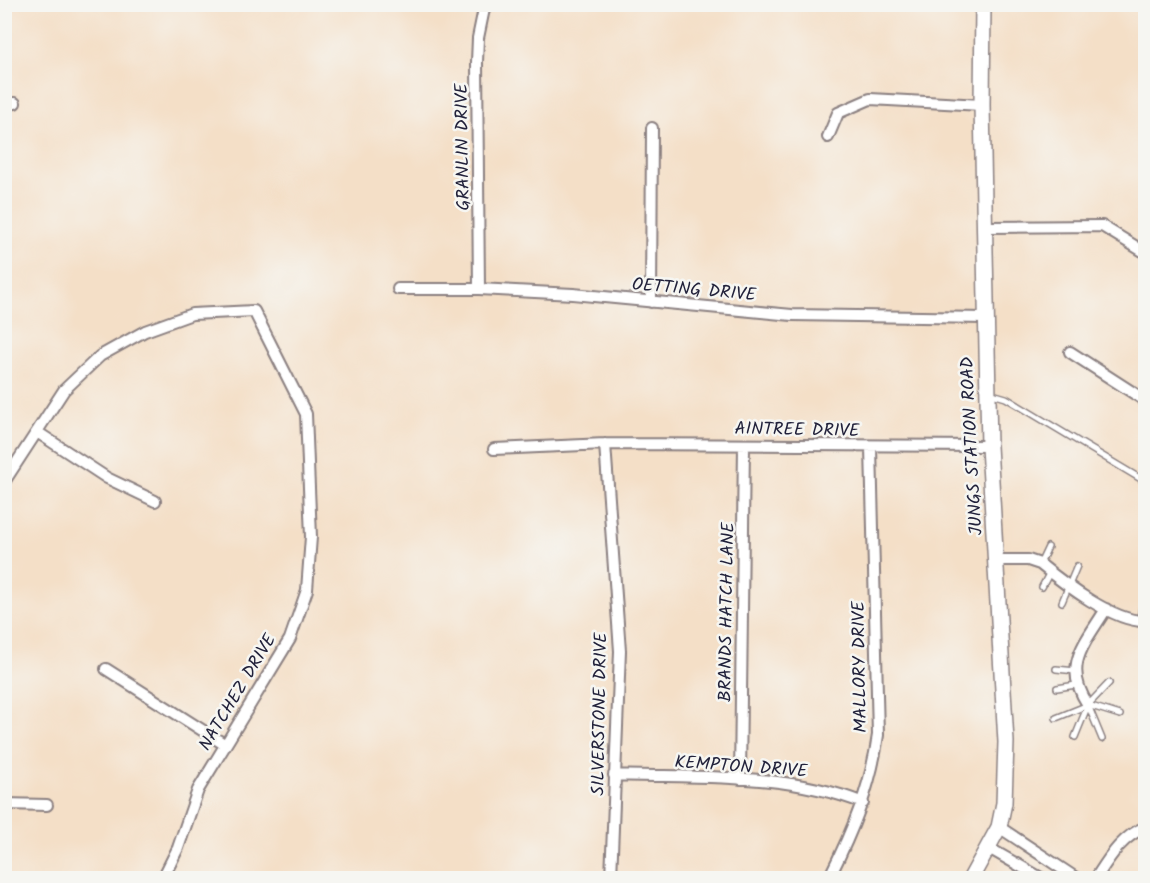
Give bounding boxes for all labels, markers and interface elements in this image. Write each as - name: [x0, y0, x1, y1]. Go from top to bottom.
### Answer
- street label: GRANLIN DRIVE: [448, 83, 479, 211]
- street label: OETTING DRIVE: [631, 271, 758, 310]
- street label: JUNGS STATION ROAD: [953, 355, 992, 536]
- street label: AINTREE DRIVE: [734, 415, 860, 446]
- street label: BRANDS HATCH LANE: [711, 521, 744, 702]
- street label: MALLORY DRIVE: [845, 600, 876, 733]
- street label: NATCHEZ DRIVE: [192, 628, 285, 757]
- street label: SILVERSTONE DRIVE: [585, 632, 616, 796]
- street label: KEMPTON DRIVE: [674, 748, 809, 787]

